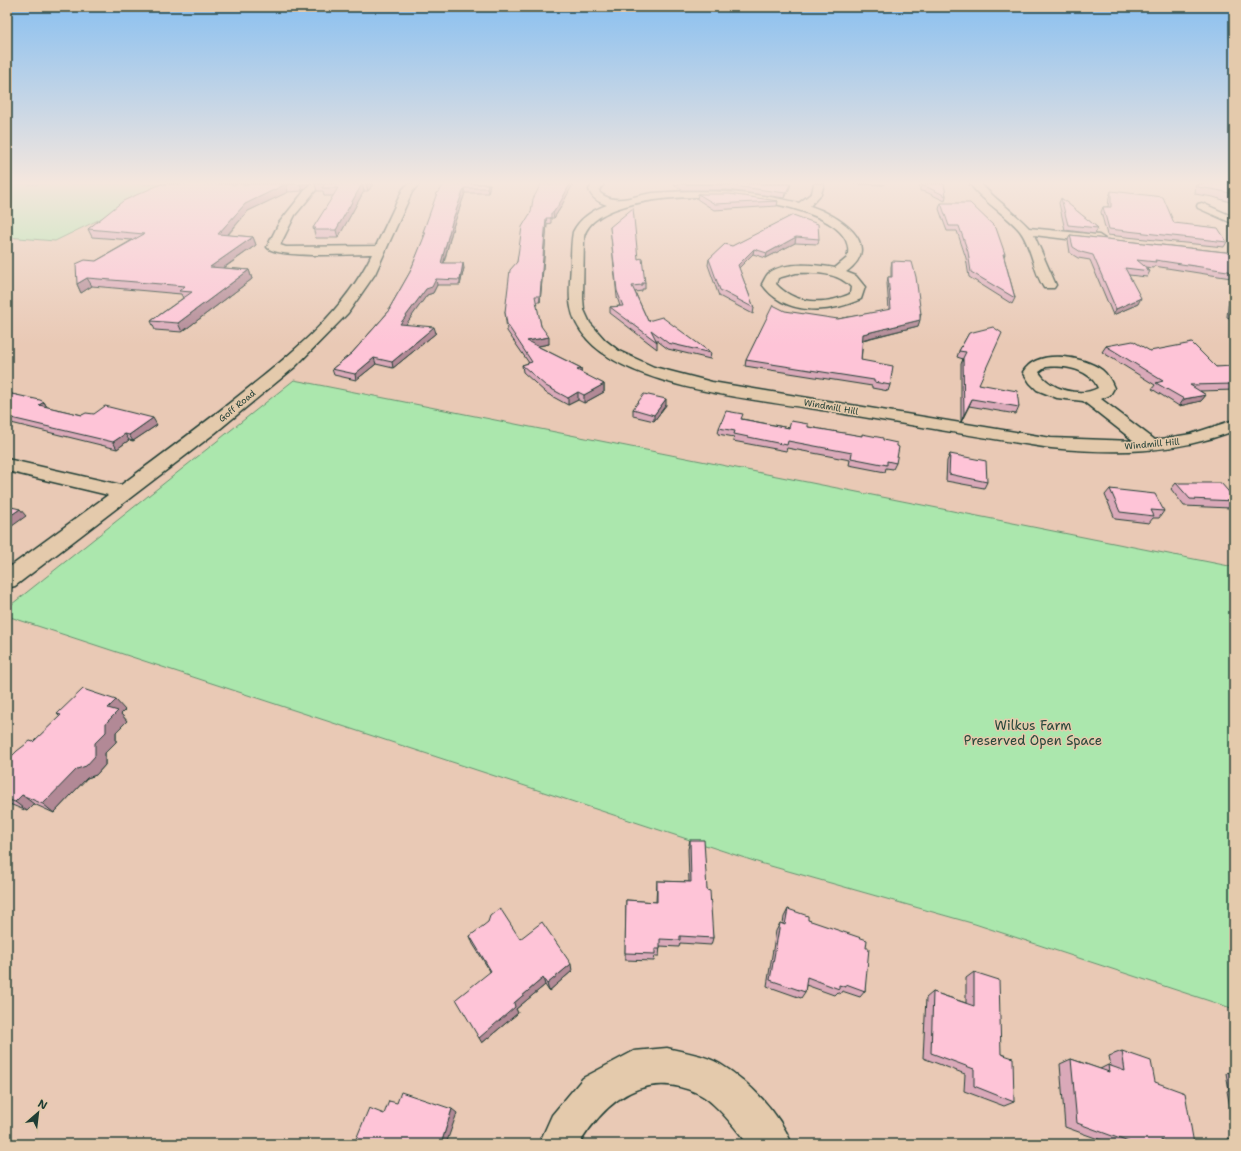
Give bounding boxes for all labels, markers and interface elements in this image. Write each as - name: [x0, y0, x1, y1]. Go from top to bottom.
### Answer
- street label: Goff Road: [216, 387, 258, 425]
- street label: Windmill Hill: [803, 396, 860, 418]
- street label: Windmill Hill: [1124, 436, 1180, 452]
- park label: Wilkus Farm Preserved Open Space: [964, 717, 1102, 749]
- north arrow: [18, 1093, 58, 1133]
- text: N: [35, 1096, 50, 1113]

